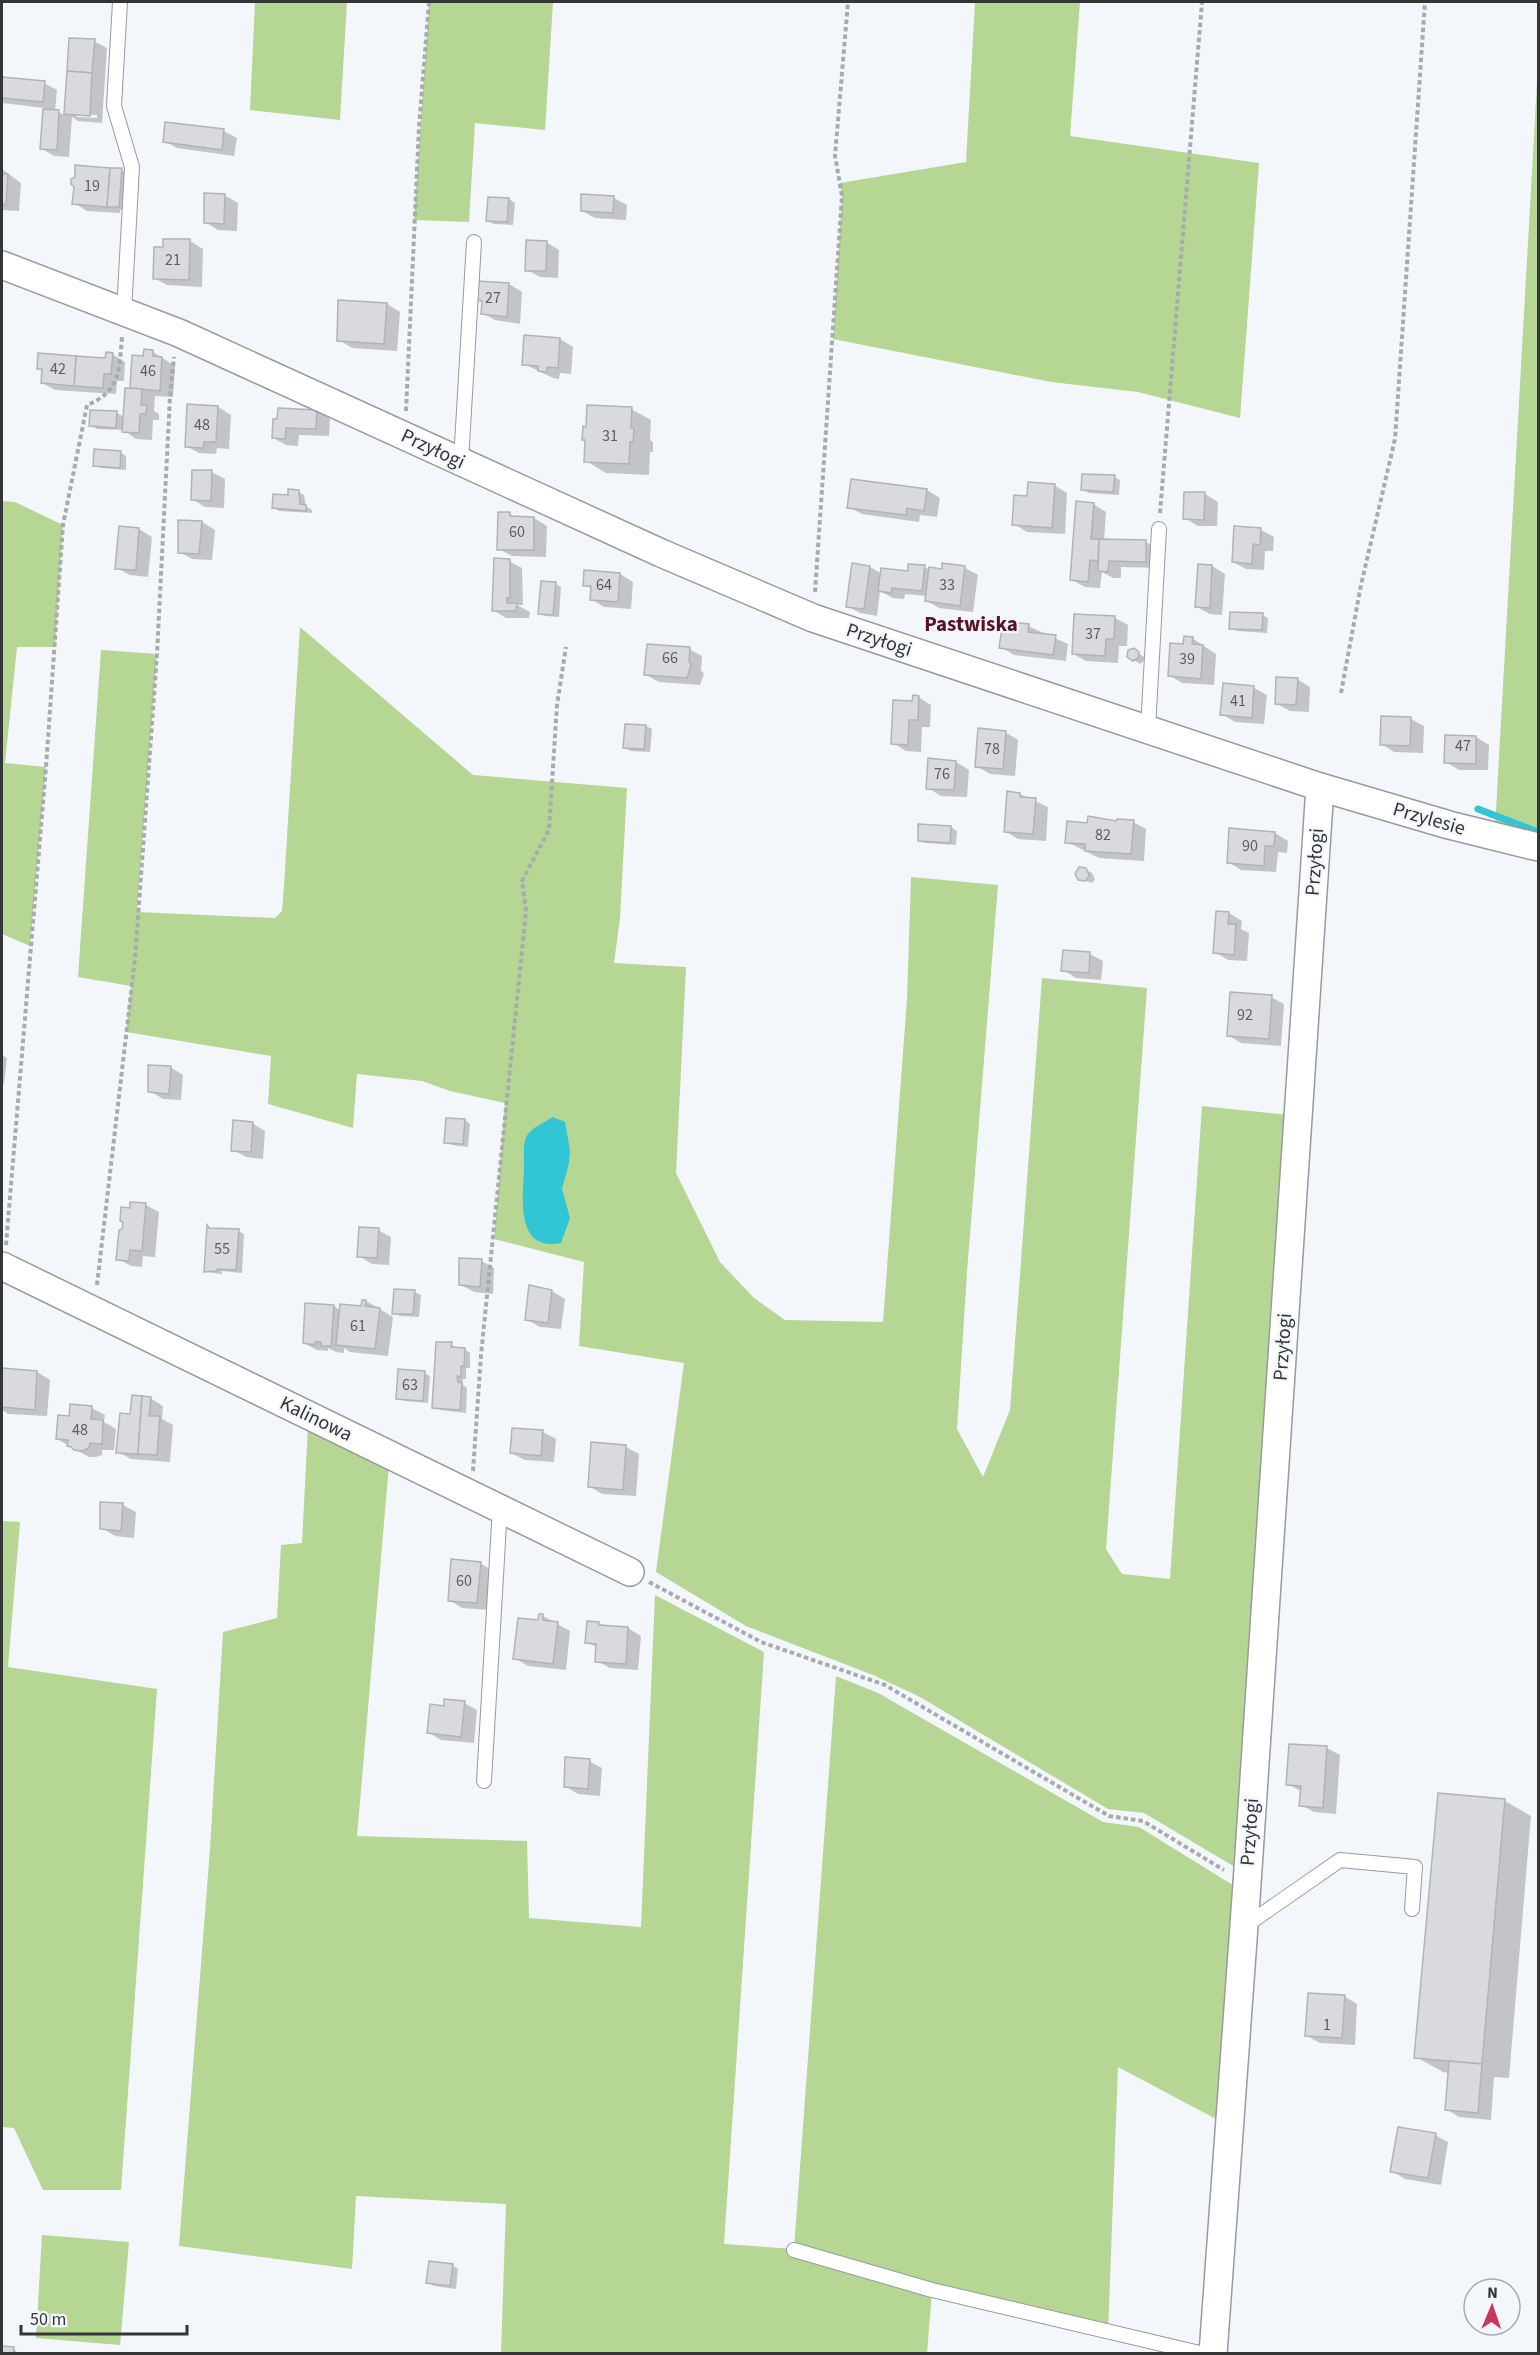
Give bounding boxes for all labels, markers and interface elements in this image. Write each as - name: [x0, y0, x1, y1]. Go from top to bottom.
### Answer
- house number: 19: [84, 175, 100, 197]
- house number: 21: [165, 249, 181, 271]
- house number: 27: [485, 287, 501, 309]
- house number: 42: [50, 358, 66, 380]
- house number: 46: [140, 360, 156, 382]
- house number: 48: [194, 414, 210, 436]
- street label: Przyłogi: [396, 422, 470, 476]
- house number: 31: [602, 425, 618, 447]
- house number: 60: [509, 521, 525, 543]
- house number: 64: [596, 574, 612, 596]
- house number: 33: [939, 574, 955, 596]
- district label: Pastwiska: [924, 609, 1018, 639]
- street label: Przyłogi: [842, 616, 916, 664]
- house number: 37: [1085, 623, 1101, 645]
- house number: 66: [662, 647, 678, 669]
- house number: 39: [1179, 648, 1195, 670]
- house number: 41: [1230, 690, 1246, 712]
- house number: 47: [1455, 735, 1471, 757]
- house number: 78: [984, 738, 1000, 760]
- house number: 76: [934, 763, 950, 785]
- street label: Przylesie: [1389, 795, 1469, 843]
- house number: 82: [1095, 824, 1111, 846]
- street label: Przyłogi: [1299, 827, 1331, 897]
- house number: 90: [1242, 835, 1258, 857]
- house number: 92: [1237, 1004, 1253, 1026]
- house number: 55: [214, 1238, 230, 1260]
- street label: Przyłogi: [1267, 1312, 1299, 1382]
- house number: 61: [350, 1315, 366, 1337]
- house number: 63: [402, 1374, 418, 1396]
- street label: Kalinowa: [275, 1389, 357, 1449]
- house number: 48: [72, 1419, 88, 1441]
- house number: 60: [456, 1570, 472, 1592]
- street label: Przyłogi: [1234, 1797, 1266, 1867]
- house number: 1: [1323, 2014, 1331, 2036]
- north arrow: [1462, 2277, 1522, 2337]
- text: N: [1487, 2282, 1498, 2304]
- scale bar: [21, 2298, 188, 2336]
- text: 50 m: [30, 2307, 66, 2332]

